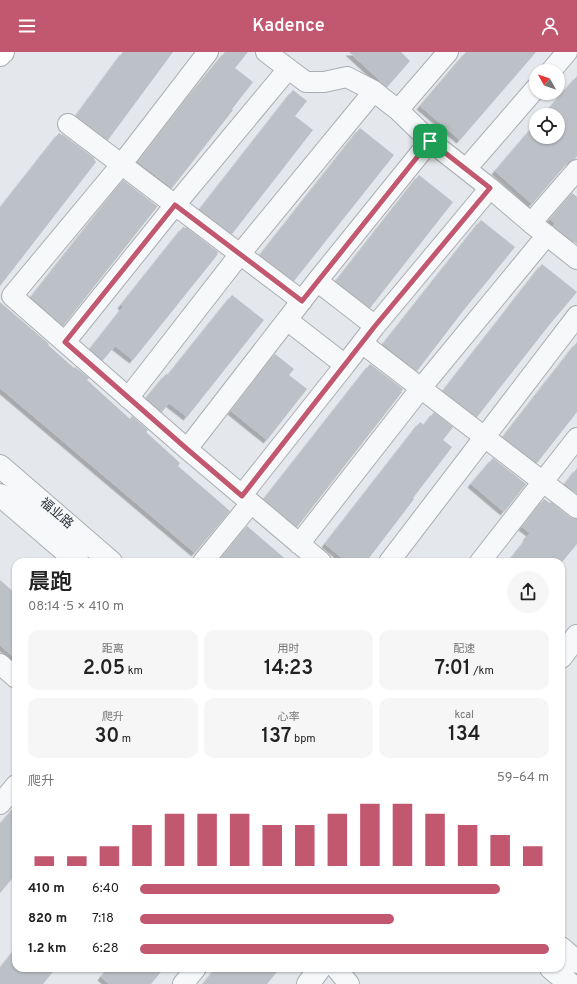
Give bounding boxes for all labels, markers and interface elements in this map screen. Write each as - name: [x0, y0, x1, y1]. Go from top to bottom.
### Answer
- icon: menu: [16, 15, 38, 37]
- text: Kadence: [252, 15, 325, 38]
- icon: person: [539, 15, 561, 37]
- north arrow: [529, 64, 565, 100]
- map controls: [529, 64, 565, 144]
- button: locate: [529, 108, 565, 144]
- pin: [413, 124, 447, 158]
- icon: arrive: [419, 130, 441, 152]
- street label: 福业路: [36, 495, 76, 533]
- text: 晨跑: [28, 570, 72, 597]
- button: share: [507, 571, 549, 613]
- text: 08:14 · 5 × 410 m: [28, 599, 124, 615]
- text: 距离: [102, 642, 124, 656]
- text: 用时: [277, 642, 299, 656]
- text: 配速: [453, 642, 475, 656]
- text: 2.05: [83, 656, 125, 682]
- text: 14:23: [264, 656, 313, 682]
- text: 7:01: [435, 656, 471, 682]
- text: km: [125, 664, 143, 678]
- text: /km: [471, 664, 494, 678]
- text: kcal: [454, 708, 474, 722]
- text: 爬升: [102, 710, 124, 724]
- text: 心率: [277, 710, 299, 724]
- text: 134: [448, 722, 480, 748]
- text: 30: [94, 724, 119, 750]
- text: 137: [261, 724, 291, 750]
- text: m: [119, 732, 131, 746]
- text: bpm: [291, 732, 316, 746]
- text: 59–64 m: [497, 770, 549, 786]
- text: 爬升: [28, 774, 54, 790]
- text: 410 m: [28, 881, 65, 897]
- text: 6:40: [92, 881, 119, 897]
- text: 820 m: [28, 911, 67, 927]
- text: 7:18: [92, 911, 114, 927]
- text: 1.2 km: [28, 941, 66, 957]
- text: 6:28: [92, 941, 119, 957]

